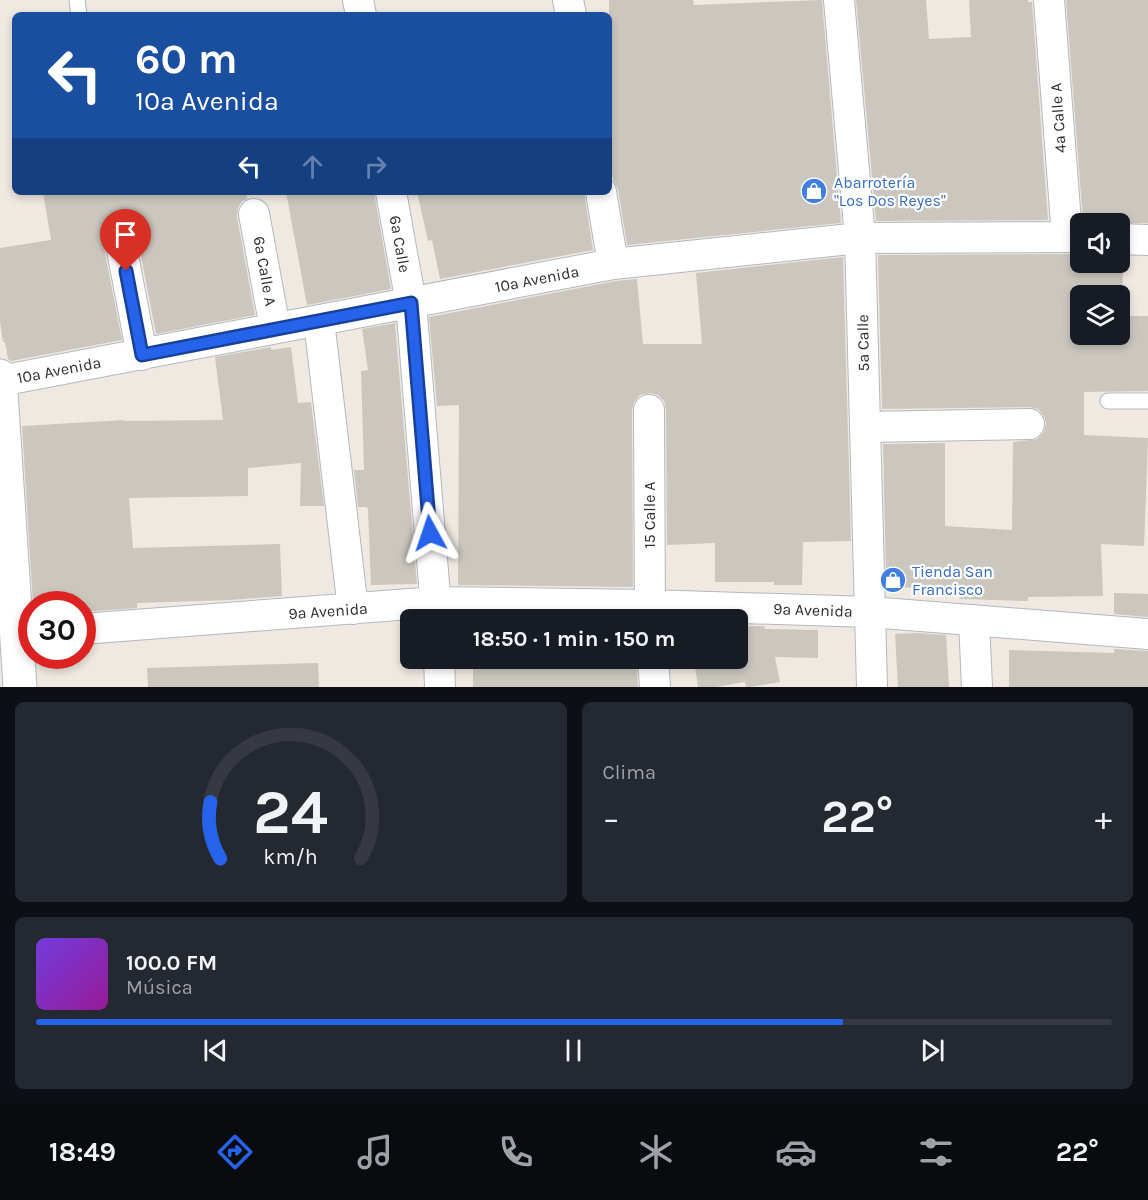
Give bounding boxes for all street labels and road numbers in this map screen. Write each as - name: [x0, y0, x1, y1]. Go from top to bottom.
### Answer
- street label: 4a Calle A: [1046, 82, 1070, 154]
- street label: 6a Calle: [386, 214, 414, 274]
- street label: 6a Calle A: [250, 235, 280, 307]
- street label: 10a Avenida: [493, 262, 581, 296]
- street label: 5a Calle: [853, 314, 873, 372]
- street label: 10a Avenida: [15, 353, 103, 387]
- street label: 15 Calle A: [640, 482, 659, 548]
- street label: 9a Avenida: [288, 599, 368, 623]
- street label: 9a Avenida: [773, 599, 853, 621]

